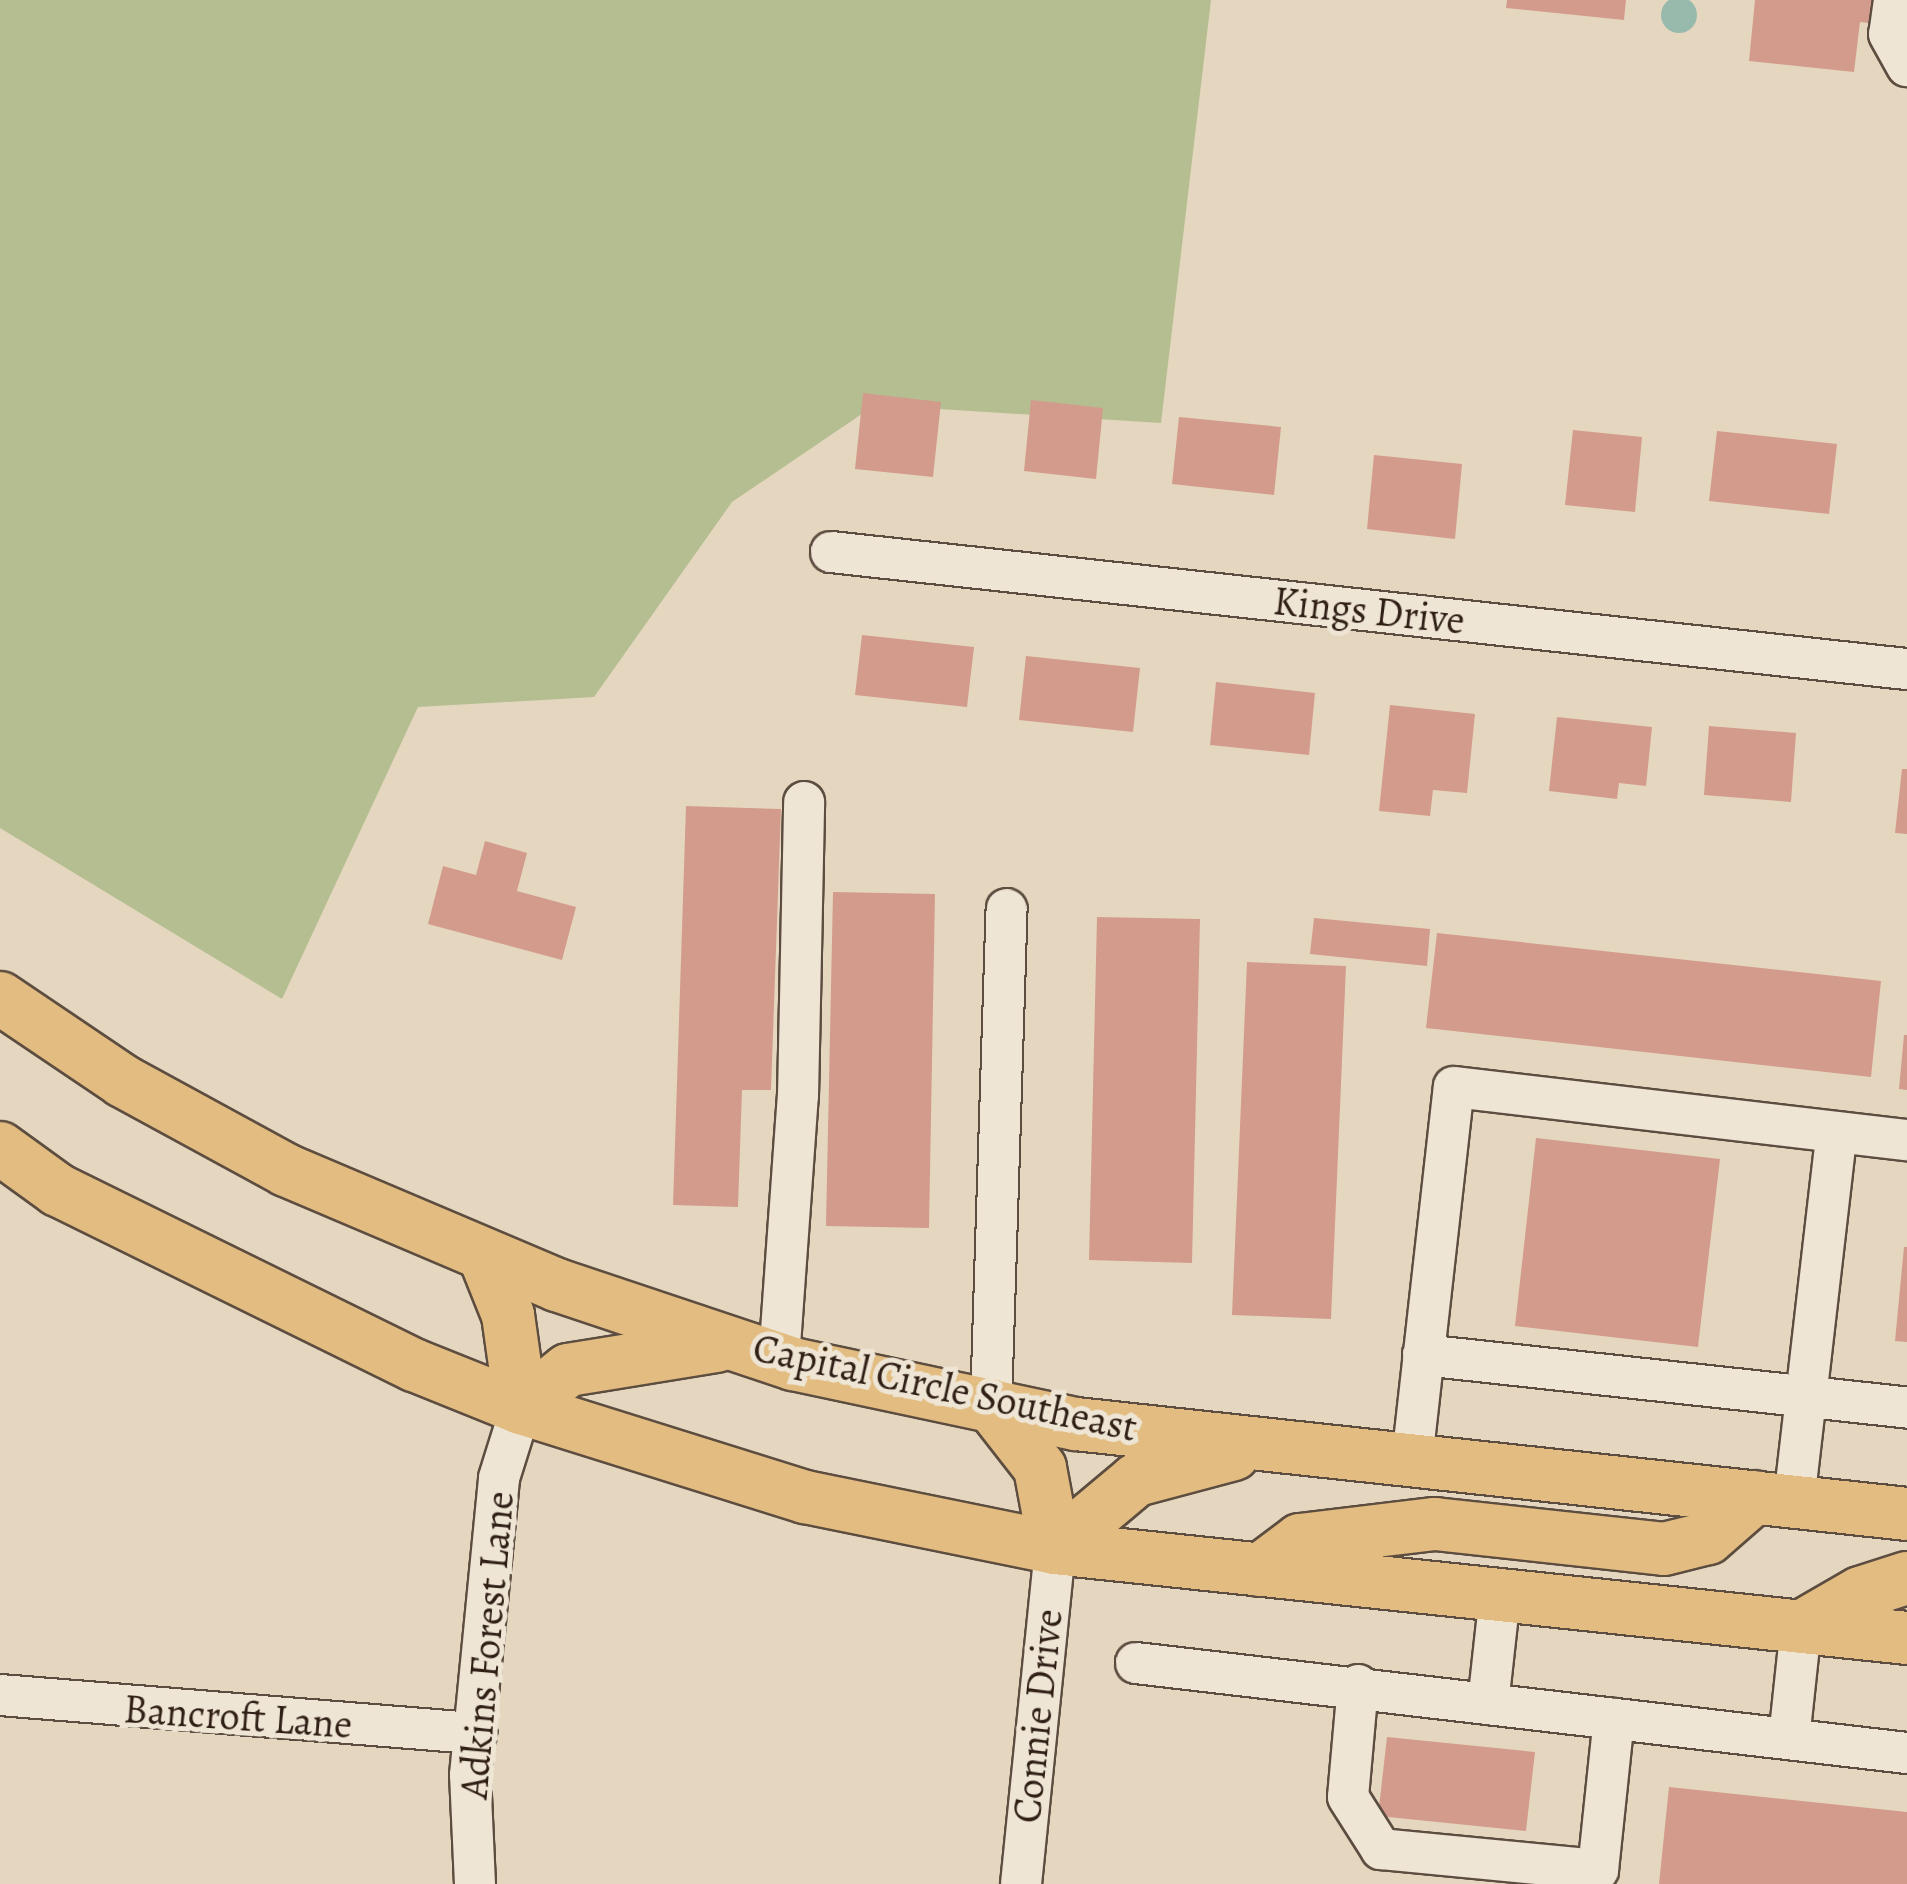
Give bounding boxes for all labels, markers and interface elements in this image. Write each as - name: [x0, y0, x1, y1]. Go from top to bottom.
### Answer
- street label: Kings Drive: [1271, 577, 1467, 645]
- street label: Capital Circle Southeast: [749, 1324, 1141, 1452]
- street label: Adkins Forest Lane: [450, 1489, 524, 1801]
- street label: Connie Drive: [1003, 1607, 1073, 1825]
- street label: Bancroft Lane: [122, 1685, 354, 1749]

